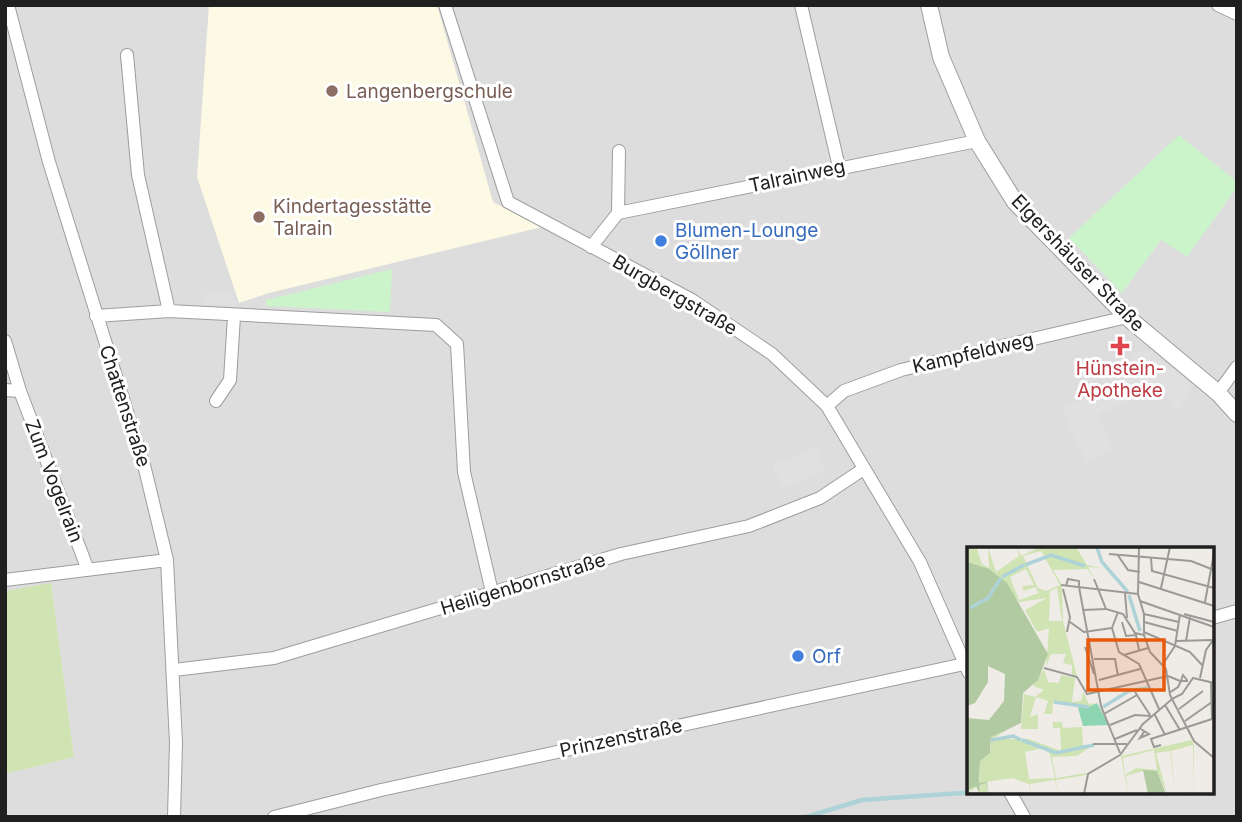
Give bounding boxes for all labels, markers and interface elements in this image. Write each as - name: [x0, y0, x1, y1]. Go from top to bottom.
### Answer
- place label: Langenbergschule: [346, 80, 513, 103]
- marker: Langenbergschule: [324, 83, 340, 99]
- street label: Talrainweg: [747, 155, 847, 197]
- street label: Elgershäuser Straße: [1007, 190, 1149, 336]
- place label: Kindertagesstätte Talrain: [273, 195, 432, 240]
- marker: Kindertagesstätte Talrain: [251, 209, 267, 225]
- place label: Blumen-Lounge Göllner: [675, 219, 818, 264]
- marker: Blumen-Lounge Göllner: [653, 233, 669, 249]
- street label: Burgbergstraße: [609, 250, 741, 340]
- street label: Kampfeldweg: [910, 328, 1036, 378]
- marker: Hünstein- Apotheke: [1112, 338, 1128, 354]
- street label: Chattenstraße: [94, 342, 156, 470]
- place label: Hünstein- Apotheke: [1076, 357, 1164, 402]
- street label: Zum Vogelrain: [20, 416, 88, 546]
- inset map: [967, 547, 1214, 794]
- street label: Heiligenbornstraße: [438, 548, 608, 620]
- place label: Orf: [812, 645, 841, 668]
- marker: Orf: [790, 648, 806, 664]
- street label: Prinzenstraße: [558, 714, 684, 762]

